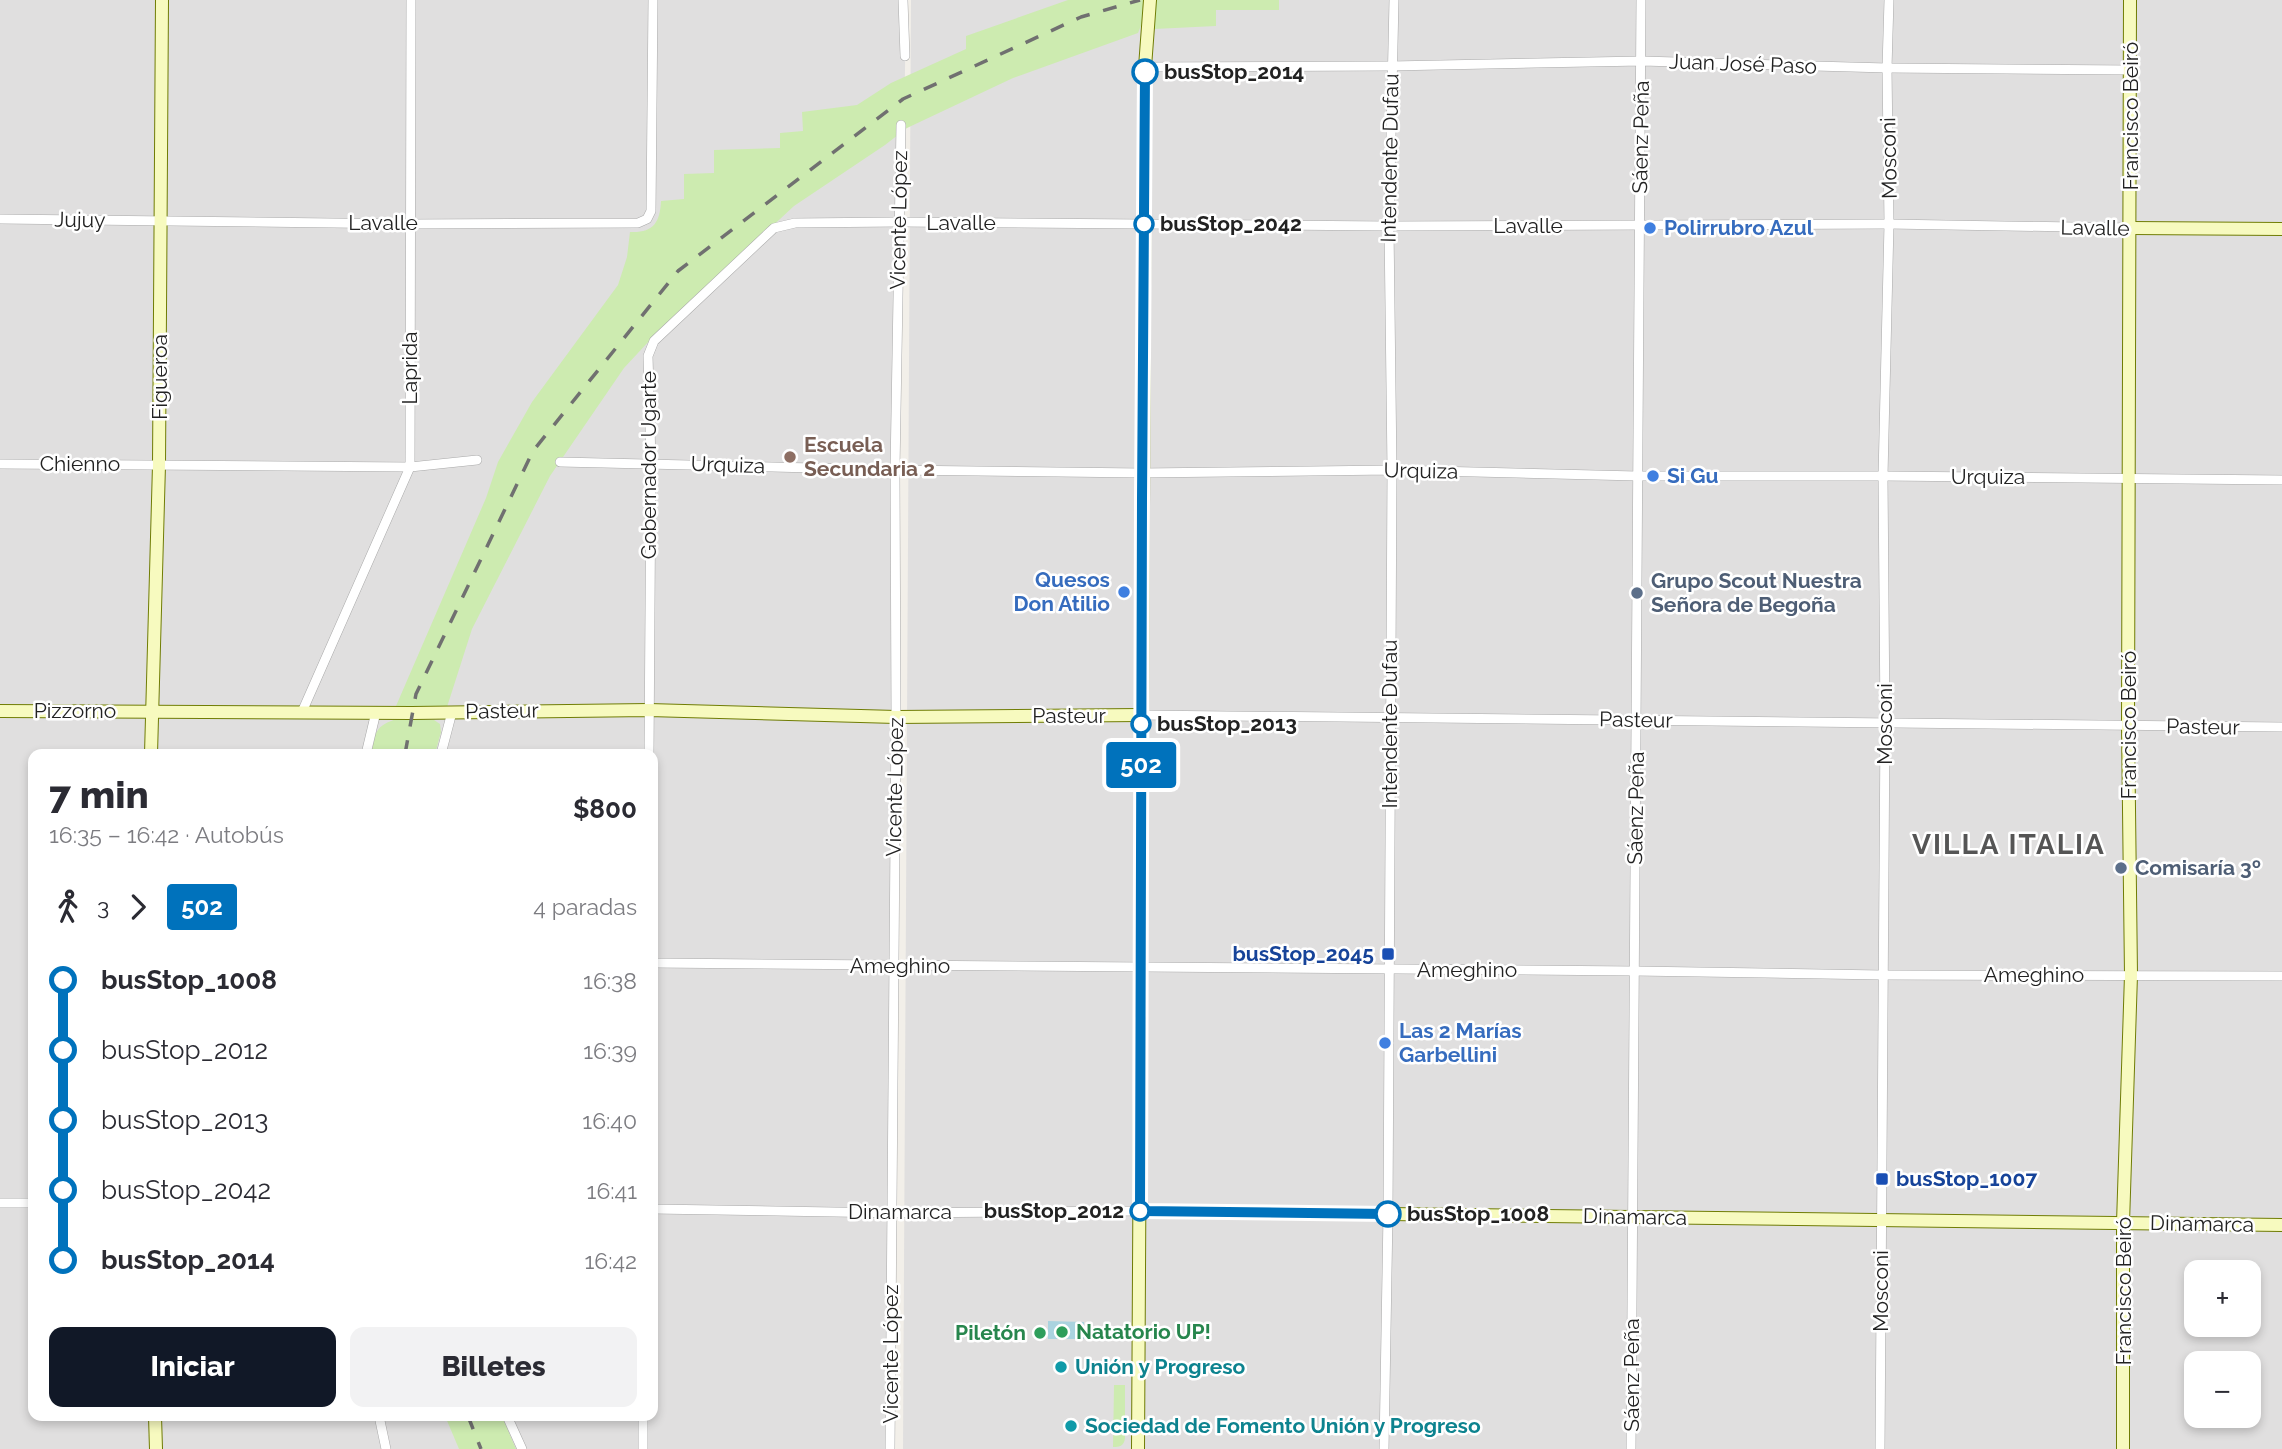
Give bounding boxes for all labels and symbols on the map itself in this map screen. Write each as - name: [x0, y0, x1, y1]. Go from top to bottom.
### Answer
- street label: Francisco Beiró: [2118, 42, 2143, 190]
- street label: Juan José Paso: [1669, 48, 1818, 79]
- marker: busStop_2014: [1132, 59, 1158, 85]
- place label: busStop_2014: [1164, 59, 1304, 84]
- street label: Intendente Dufau: [1376, 73, 1403, 243]
- street label: Sáenz Peña: [1627, 80, 1654, 194]
- street label: Mosconi: [1875, 117, 1902, 199]
- street label: Vicente López: [885, 150, 912, 290]
- street label: Jujuy: [54, 207, 106, 232]
- street label: Lavalle: [348, 210, 418, 235]
- street label: Lavalle: [926, 210, 996, 235]
- place label: busStop_2042: [1160, 211, 1302, 236]
- street label: Lavalle: [1493, 213, 1563, 238]
- marker: busStop_2042: [1134, 214, 1154, 234]
- street label: Lavalle: [2060, 214, 2130, 241]
- place label: Polirrubro Azul: [1664, 215, 1814, 240]
- marker: Polirrubro Azul: [1642, 220, 1658, 236]
- street label: Laprida: [397, 331, 422, 405]
- street label: Figueroa: [147, 334, 172, 420]
- street label: Gobernador Ugarte: [636, 371, 661, 559]
- place label: Escuela Secundaria 2: [804, 432, 935, 481]
- marker: Escuela Secundaria 2: [782, 449, 798, 465]
- street label: Chienno: [40, 451, 120, 476]
- street label: Urquiza: [690, 451, 766, 478]
- street label: Urquiza: [1383, 457, 1459, 484]
- place label: Si Gu: [1667, 463, 1718, 488]
- street label: Urquiza: [1951, 464, 2025, 489]
- marker: Si Gu: [1645, 468, 1661, 484]
- place label: Quesos Don Atilio: [1013, 567, 1110, 616]
- place label: Grupo Scout Nuestra Señora de Begoña: [1651, 568, 1862, 617]
- marker: Quesos Don Atilio: [1116, 584, 1132, 600]
- marker: Grupo Scout Nuestra Señora de Begoña: [1629, 585, 1645, 601]
- street label: Intendente Dufau: [1377, 639, 1402, 809]
- street label: Francisco Beiró: [2116, 651, 2141, 799]
- street label: Mosconi: [1872, 683, 1897, 765]
- street label: Pasteur: [465, 697, 540, 724]
- street label: Pizzorno: [34, 698, 116, 723]
- street label: Pasteur: [1032, 703, 1106, 728]
- street label: Pasteur: [1599, 706, 1674, 733]
- place label: busStop_2013: [1157, 711, 1297, 736]
- street label: Pasteur: [2166, 713, 2241, 740]
- marker: busStop_2013: [1131, 714, 1151, 734]
- street label: Vicente López: [881, 717, 908, 857]
- line badge: 502: [1101, 742, 1181, 788]
- street label: Sáenz Peña: [1622, 751, 1649, 865]
- district label: VILLA ITALIA: [1912, 828, 2106, 861]
- place label: Comisaría 3º: [2135, 855, 2261, 880]
- marker: Comisaría 3º: [2113, 860, 2129, 876]
- place label: busStop_2045: [1232, 941, 1374, 966]
- marker: busStop_2045: [1380, 946, 1396, 962]
- street label: Ameghino: [850, 953, 950, 978]
- street label: Ameghino: [1417, 957, 1517, 982]
- street label: Ameghino: [1984, 962, 2084, 987]
- place label: Las 2 Marías Garbellini: [1399, 1018, 1522, 1067]
- marker: Las 2 Marías Garbellini: [1377, 1035, 1393, 1051]
- place label: busStop_1007: [1896, 1166, 2037, 1191]
- marker: busStop_1007: [1874, 1171, 1890, 1187]
- place label: busStop_2012: [984, 1198, 1124, 1223]
- street label: Dinamarca: [848, 1199, 952, 1224]
- marker: busStop_2012: [1130, 1201, 1150, 1221]
- marker: busStop_1008: [1375, 1201, 1401, 1227]
- place label: busStop_1008: [1407, 1201, 1549, 1226]
- street label: Dinamarca: [1583, 1203, 1687, 1230]
- street label: Dinamarca: [2150, 1210, 2254, 1237]
- street label: Francisco Beiró: [2111, 1217, 2136, 1365]
- street label: Mosconi: [1868, 1250, 1893, 1332]
- street label: Vicente López: [878, 1284, 903, 1424]
- street label: Sáenz Peña: [1619, 1318, 1644, 1432]
- place label: Natatorio UP!: [1076, 1319, 1211, 1344]
- place label: Piletón: [955, 1320, 1026, 1345]
- marker: Natatorio UP!: [1054, 1324, 1070, 1340]
- marker: Piletón: [1032, 1325, 1048, 1341]
- place label: Unión y Progreso: [1075, 1354, 1246, 1379]
- marker: Unión y Progreso: [1053, 1359, 1069, 1375]
- place label: Sociedad de Fomento Unión y Progreso: [1085, 1413, 1481, 1438]
- marker: Sociedad de Fomento Unión y Progreso: [1063, 1418, 1079, 1434]

